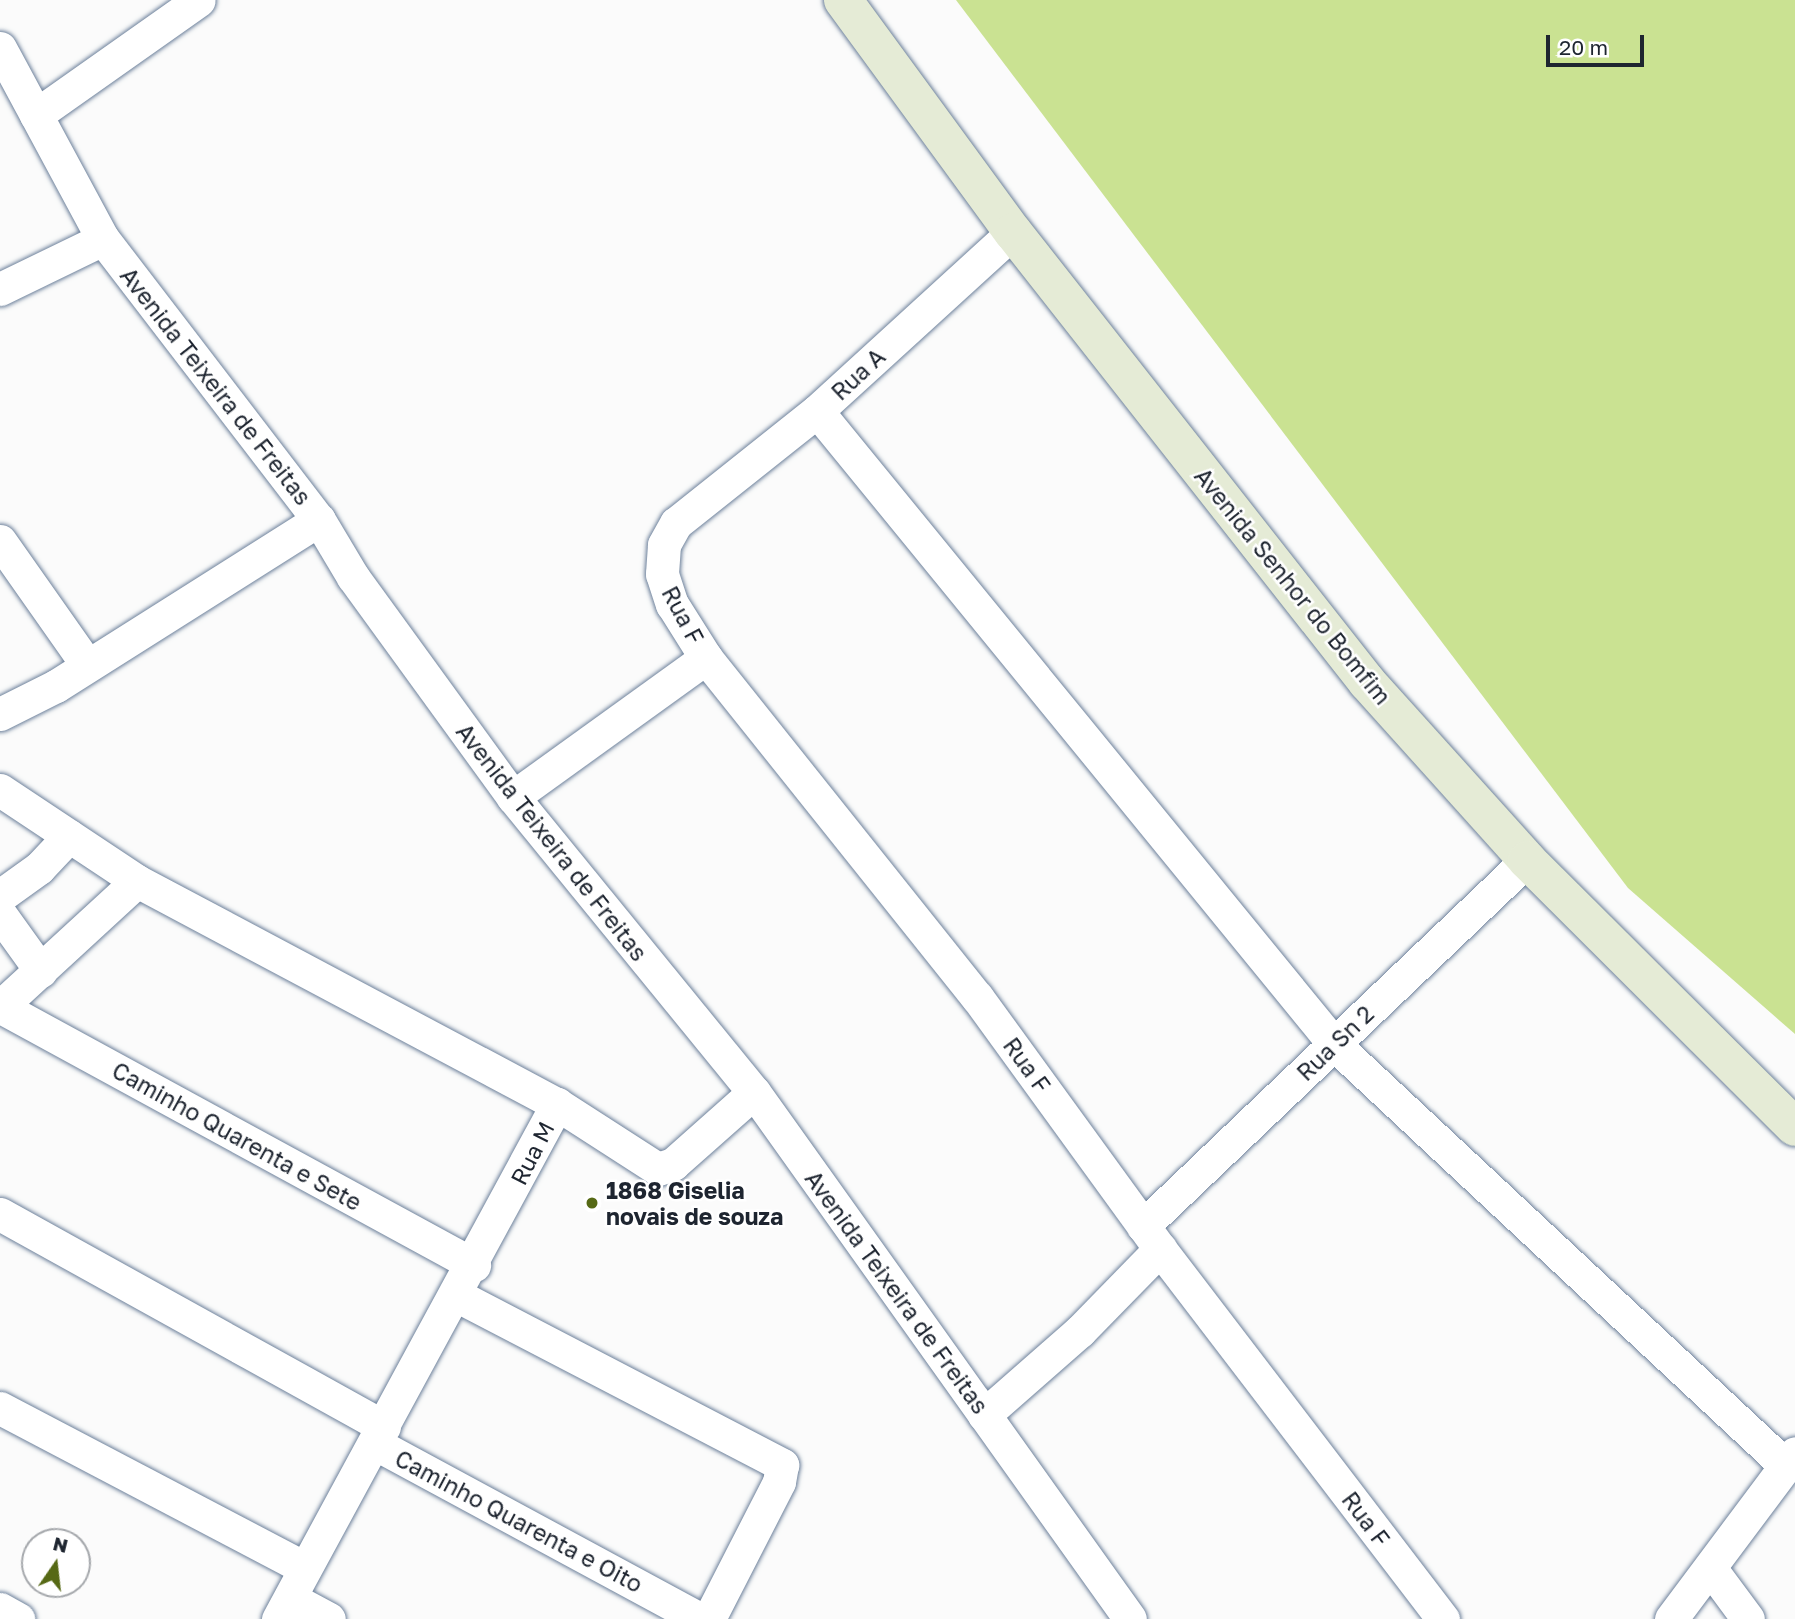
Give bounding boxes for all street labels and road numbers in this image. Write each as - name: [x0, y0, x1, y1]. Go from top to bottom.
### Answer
- street label: Avenida Teixeira de Freitas: [115, 262, 317, 510]
- street label: Rua A: [825, 342, 891, 406]
- street label: Avenida Senhor do Bomfim: [1189, 462, 1397, 710]
- street label: Rua F: [656, 581, 710, 649]
- street label: Avenida Teixeira de Freitas: [451, 718, 653, 966]
- street label: Rua Sn 2: [1291, 1000, 1379, 1086]
- street label: Rua F: [998, 1032, 1056, 1098]
- street label: Caminho Quarenta e Sete: [108, 1056, 366, 1216]
- street label: Rua M: [504, 1117, 560, 1189]
- street label: Avenida Teixeira de Freitas: [800, 1165, 994, 1419]
- street label: Caminho Quarenta e Oito: [391, 1444, 647, 1598]
- street label: Rua F: [1336, 1486, 1396, 1552]

